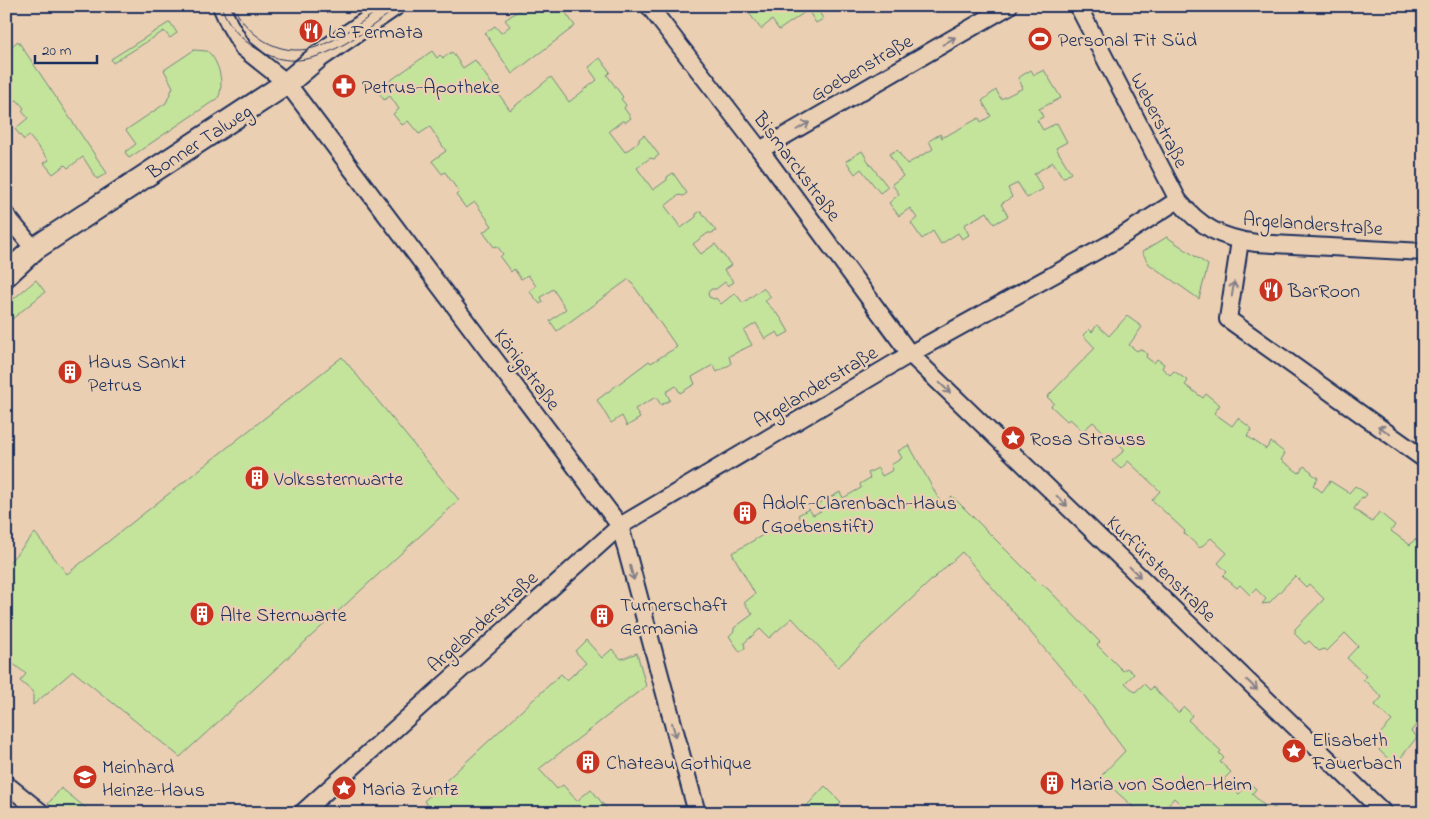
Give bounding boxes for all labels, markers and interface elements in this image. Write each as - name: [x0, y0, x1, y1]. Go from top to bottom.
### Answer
- restaurant icon: La Fermata: [298, 18, 324, 44]
- place label: La Fermata: [328, 19, 423, 48]
- sports icon: Personal Fit Süd: [1027, 26, 1053, 52]
- place label: Personal Fit Süd: [1058, 27, 1197, 56]
- street label: Goebenstraße: [805, 28, 919, 110]
- scale bar: [35, 32, 98, 64]
- one-way arrow: [941, 36, 956, 45]
- text: 20 m: [42, 40, 72, 62]
- street label: Weberstraße: [1121, 68, 1194, 174]
- pharmacy icon: Petrus-Apotheke: [331, 73, 357, 99]
- place label: Petrus-Apotheke: [362, 74, 500, 103]
- street label: Bonner Talweg: [141, 98, 259, 189]
- street label: Bismarckstraße: [744, 106, 847, 228]
- one-way arrow: [795, 120, 809, 130]
- street label: Argelanderstraße: [1242, 206, 1384, 246]
- restaurant icon: BarRoon: [1258, 277, 1284, 303]
- place label: BarRoon: [1287, 278, 1360, 307]
- one-way arrow: [1228, 281, 1238, 297]
- street label: Königstraße: [485, 323, 566, 418]
- street label: Argelanderstraße: [749, 340, 884, 438]
- place label: Haus Sankt Petrus: [88, 349, 186, 401]
- building icon: Haus Sankt Petrus: [57, 359, 83, 385]
- one-way arrow: [939, 382, 951, 394]
- place icon: Rosa Strauss: [1000, 425, 1026, 451]
- one-way arrow: [1377, 425, 1391, 435]
- place label: Rosa Strauss: [1030, 426, 1146, 455]
- building icon: Volkssternwarte: [244, 465, 270, 491]
- place label: Volkssternwarte: [273, 466, 403, 495]
- place label: Adolf-Clarenbach-Haus (Goebenstift): [762, 490, 957, 542]
- one-way arrow: [1056, 495, 1068, 507]
- building icon: Adolf-Clarenbach-Haus (Goebenstift): [732, 500, 758, 526]
- street label: Kurfürstenstraße: [1099, 510, 1222, 630]
- street label: Argelanderstraße: [422, 565, 546, 681]
- one-way arrow: [628, 565, 637, 581]
- one-way arrow: [1129, 566, 1142, 578]
- place label: Turnerschaft Germania: [620, 592, 728, 644]
- building icon: Alte Sternwarte: [189, 601, 215, 627]
- place label: Alte Sternwarte: [220, 602, 347, 631]
- building icon: Turnerschaft Germania: [589, 603, 615, 629]
- one-way arrow: [1246, 679, 1258, 691]
- one-way arrow: [670, 722, 680, 738]
- place label: Elisabeth Fauerbach: [1311, 727, 1402, 779]
- place icon: Elisabeth Fauerbach: [1281, 738, 1307, 764]
- building icon: Chateau Gothique: [575, 749, 601, 775]
- place label: Chateau Gothique: [606, 750, 752, 779]
- place label: Meinhard Heinze-Haus: [102, 754, 205, 806]
- school or university icon: Meinhard Heinze-Haus: [72, 764, 98, 790]
- building icon: Maria von Soden-Heim: [1039, 770, 1065, 796]
- place label: Maria von Soden-Heim: [1070, 771, 1252, 800]
- place icon: Maria Zuntz: [331, 775, 357, 801]
- place label: Maria Zuntz: [362, 776, 459, 805]

